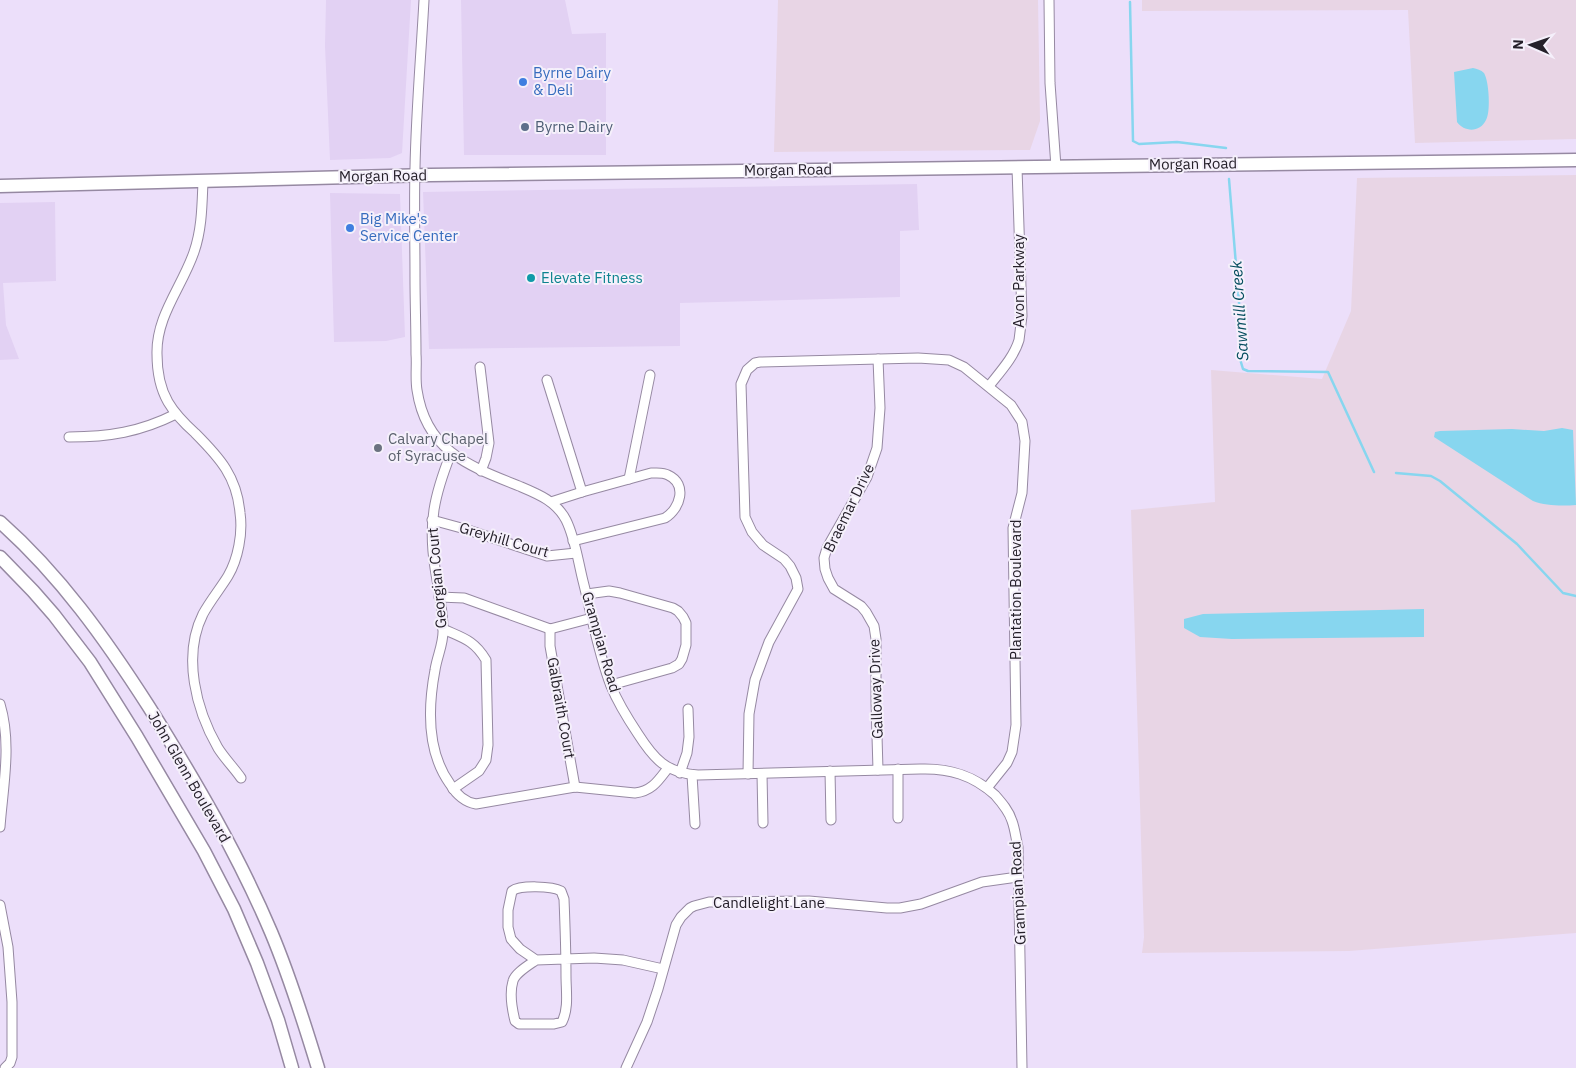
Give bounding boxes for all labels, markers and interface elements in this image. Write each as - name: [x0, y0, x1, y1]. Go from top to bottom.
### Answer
- north arrow: [1506, 20, 1556, 70]
- text: N: [1509, 39, 1527, 50]
- place label: Byrne Dairy & Deli: [533, 63, 611, 99]
- marker: Byrne Dairy & Deli: [517, 76, 529, 88]
- place label: Byrne Dairy: [535, 117, 613, 136]
- marker: Byrne Dairy: [519, 121, 531, 133]
- street label: Morgan Road: [1149, 153, 1237, 174]
- street label: Morgan Road: [744, 159, 832, 180]
- street label: Morgan Road: [339, 165, 427, 186]
- place label: Big Mike's Service Center: [360, 209, 458, 245]
- marker: Big Mike's Service Center: [344, 222, 356, 234]
- street label: Avon Parkway: [1009, 233, 1028, 328]
- water label: Sawmill Creek: [1225, 260, 1252, 362]
- place label: Elevate Fitness: [541, 268, 643, 287]
- marker: Elevate Fitness: [525, 272, 537, 284]
- place label: Calvary Chapel of Syracuse: [388, 429, 488, 465]
- marker: Calvary Chapel of Syracuse: [372, 442, 384, 454]
- street label: Braemar Drive: [819, 460, 878, 555]
- street label: Greyhill Court: [457, 518, 551, 561]
- street label: Plantation Boulevard: [1006, 520, 1025, 660]
- street label: Georgian Court: [423, 527, 450, 629]
- street label: Grampian Road: [578, 589, 625, 694]
- street label: Galloway Drive: [864, 639, 887, 739]
- street label: Galbraith Court: [543, 656, 580, 760]
- street label: John Glenn Boulevard: [144, 708, 235, 846]
- street label: Grampian Road: [1005, 841, 1030, 945]
- street label: Candlelight Lane: [713, 893, 825, 912]

